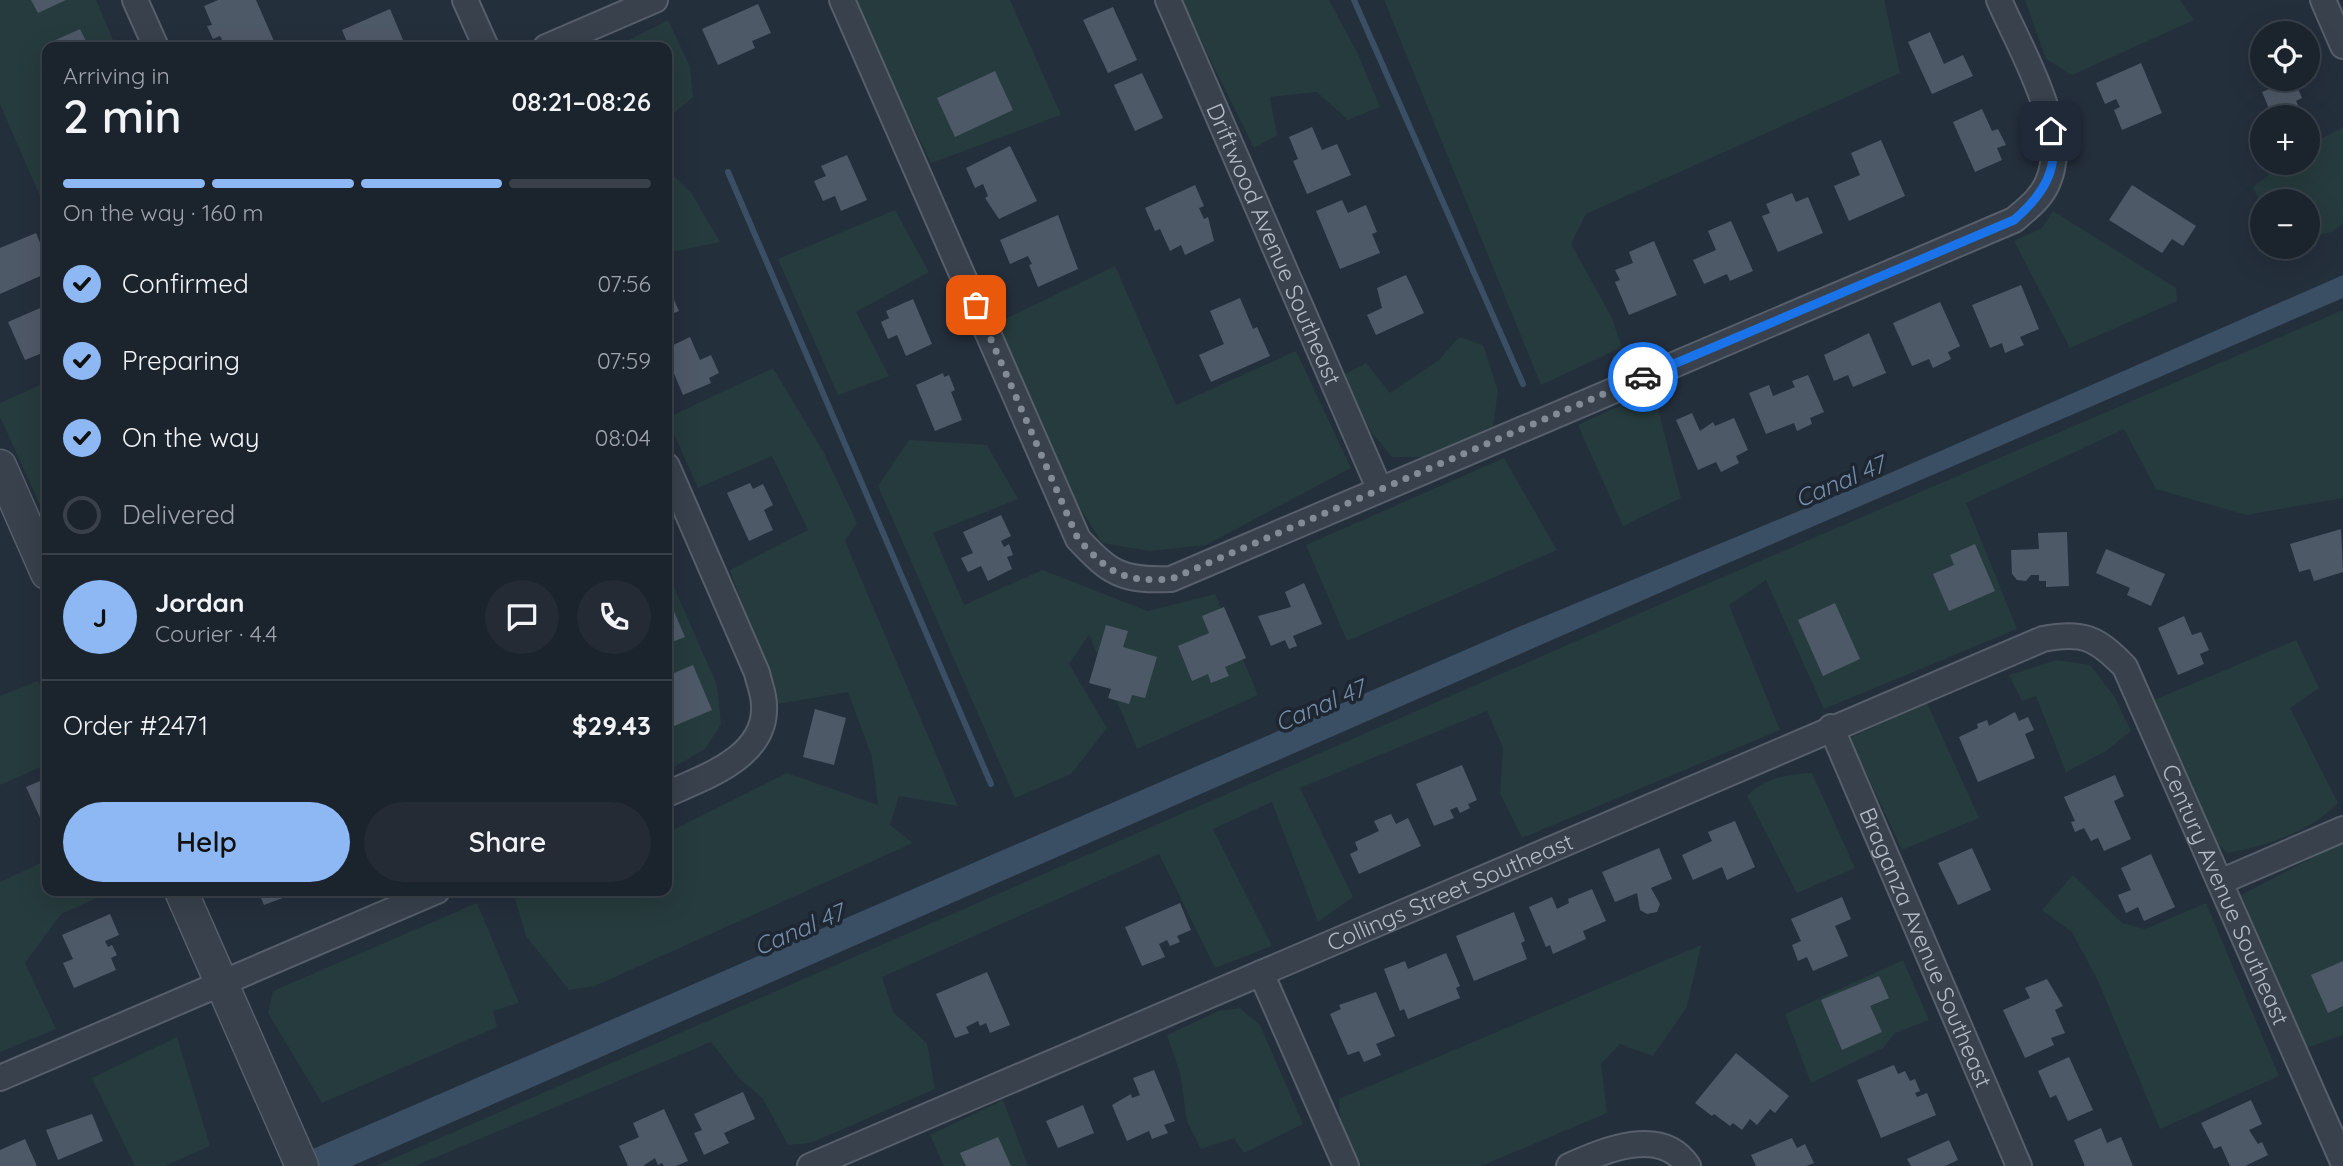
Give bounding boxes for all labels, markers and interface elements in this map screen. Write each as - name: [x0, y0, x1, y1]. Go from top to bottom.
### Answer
- map controls: [2250, 21, 2320, 259]
- button: locate: [2250, 21, 2320, 91]
- text: Arriving in: [63, 61, 170, 90]
- text: 08:21–08:26: [511, 85, 651, 118]
- text: 2 min: [63, 87, 182, 145]
- street label: Driftwood Avenue Southeast: [1200, 99, 1348, 390]
- pin: [2021, 101, 2081, 161]
- button: +: [2250, 105, 2320, 175]
- icon: home: [2032, 112, 2070, 150]
- button: −: [2250, 189, 2320, 259]
- text: On the way · 160 m: [63, 198, 264, 227]
- icon: check: [63, 265, 101, 303]
- text: Confirmed: [122, 267, 249, 300]
- text: 07:56: [598, 269, 651, 298]
- pin: [946, 275, 1006, 335]
- icon: bag: [957, 286, 995, 324]
- icon: check: [63, 342, 101, 380]
- courier: [1608, 342, 1678, 412]
- text: Preparing: [122, 344, 240, 377]
- text: 07:59: [597, 346, 651, 375]
- icon: car: [1624, 358, 1662, 396]
- icon: check: [63, 419, 101, 457]
- text: On the way: [122, 421, 260, 454]
- text: 08:04: [595, 423, 651, 452]
- water label: Canal 47: [1790, 447, 1893, 513]
- text: Delivered: [122, 498, 235, 531]
- button: chat: [485, 580, 559, 654]
- button: phone: [577, 580, 651, 654]
- text: Jordan: [155, 586, 244, 619]
- text: J: [93, 601, 107, 634]
- text: Courier · 4.4: [155, 619, 277, 648]
- water label: Canal 47: [1270, 671, 1373, 737]
- text: Order #2471: [63, 709, 208, 742]
- text: $29.43: [572, 709, 651, 742]
- street label: Century Avenue Southeast: [2156, 760, 2296, 1029]
- button: Help: [63, 802, 350, 882]
- button: Share: [364, 802, 651, 882]
- street label: Braganza Avenue Southeast: [1853, 803, 1999, 1092]
- street label: Collings Street Southeast: [1322, 827, 1577, 957]
- water label: Canal 47: [749, 895, 852, 961]

